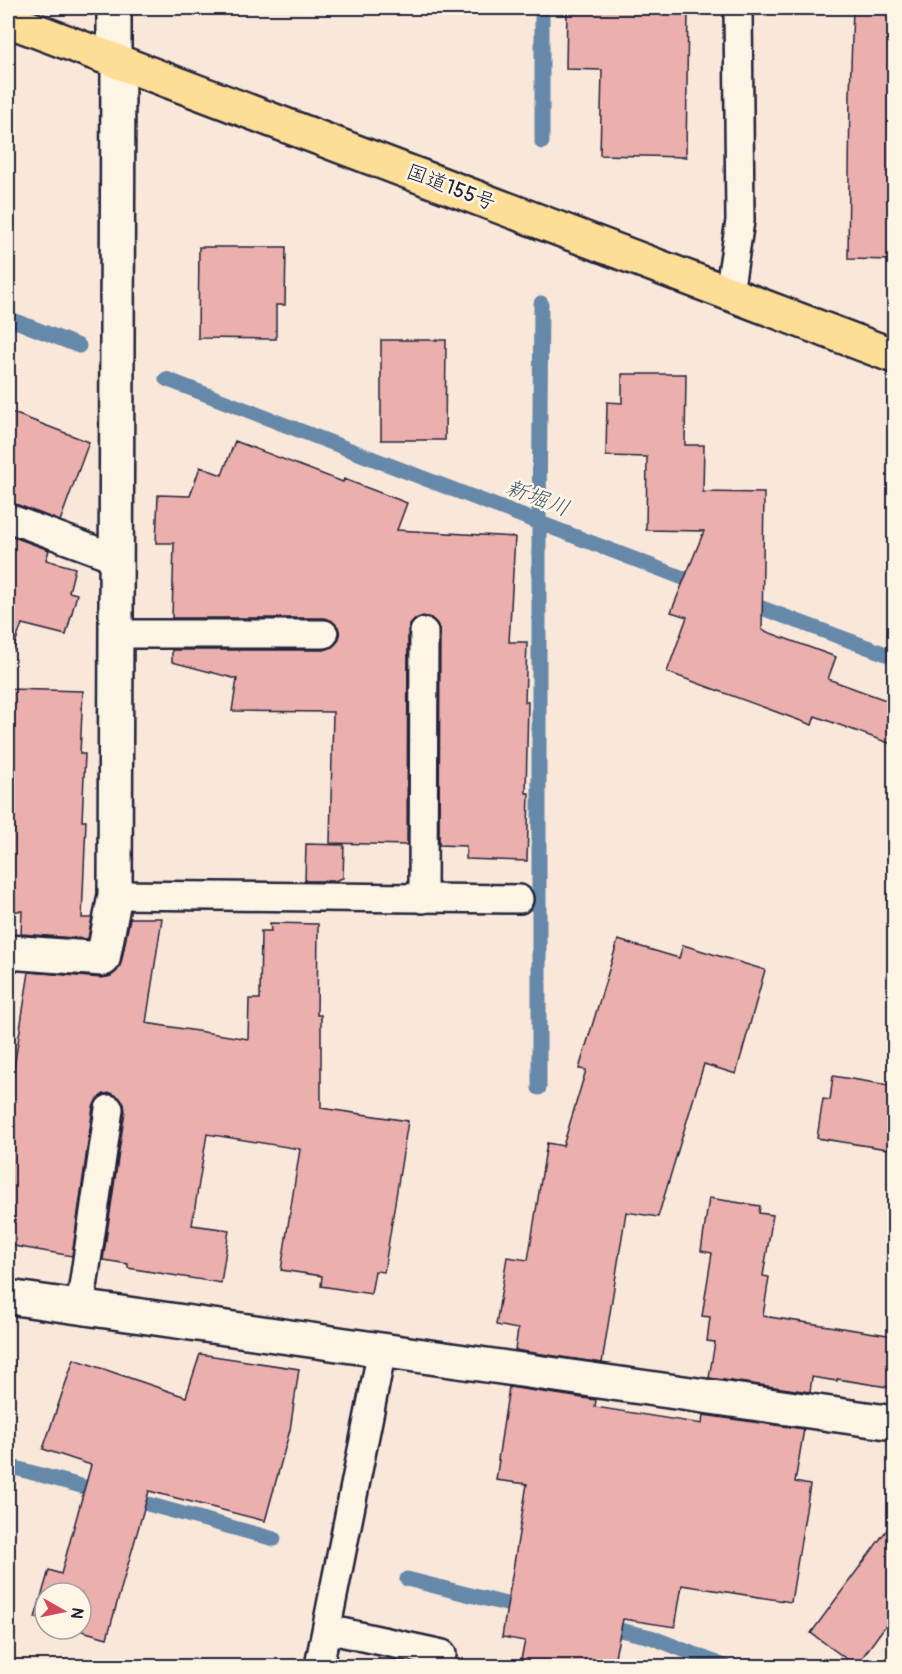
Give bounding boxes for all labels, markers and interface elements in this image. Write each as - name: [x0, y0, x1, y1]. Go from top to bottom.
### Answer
- street label: 国道155号: [402, 158, 500, 217]
- water label: 新堀川: [502, 473, 573, 523]
- north arrow: [33, 1581, 93, 1641]
- text: N: [66, 1606, 88, 1620]

